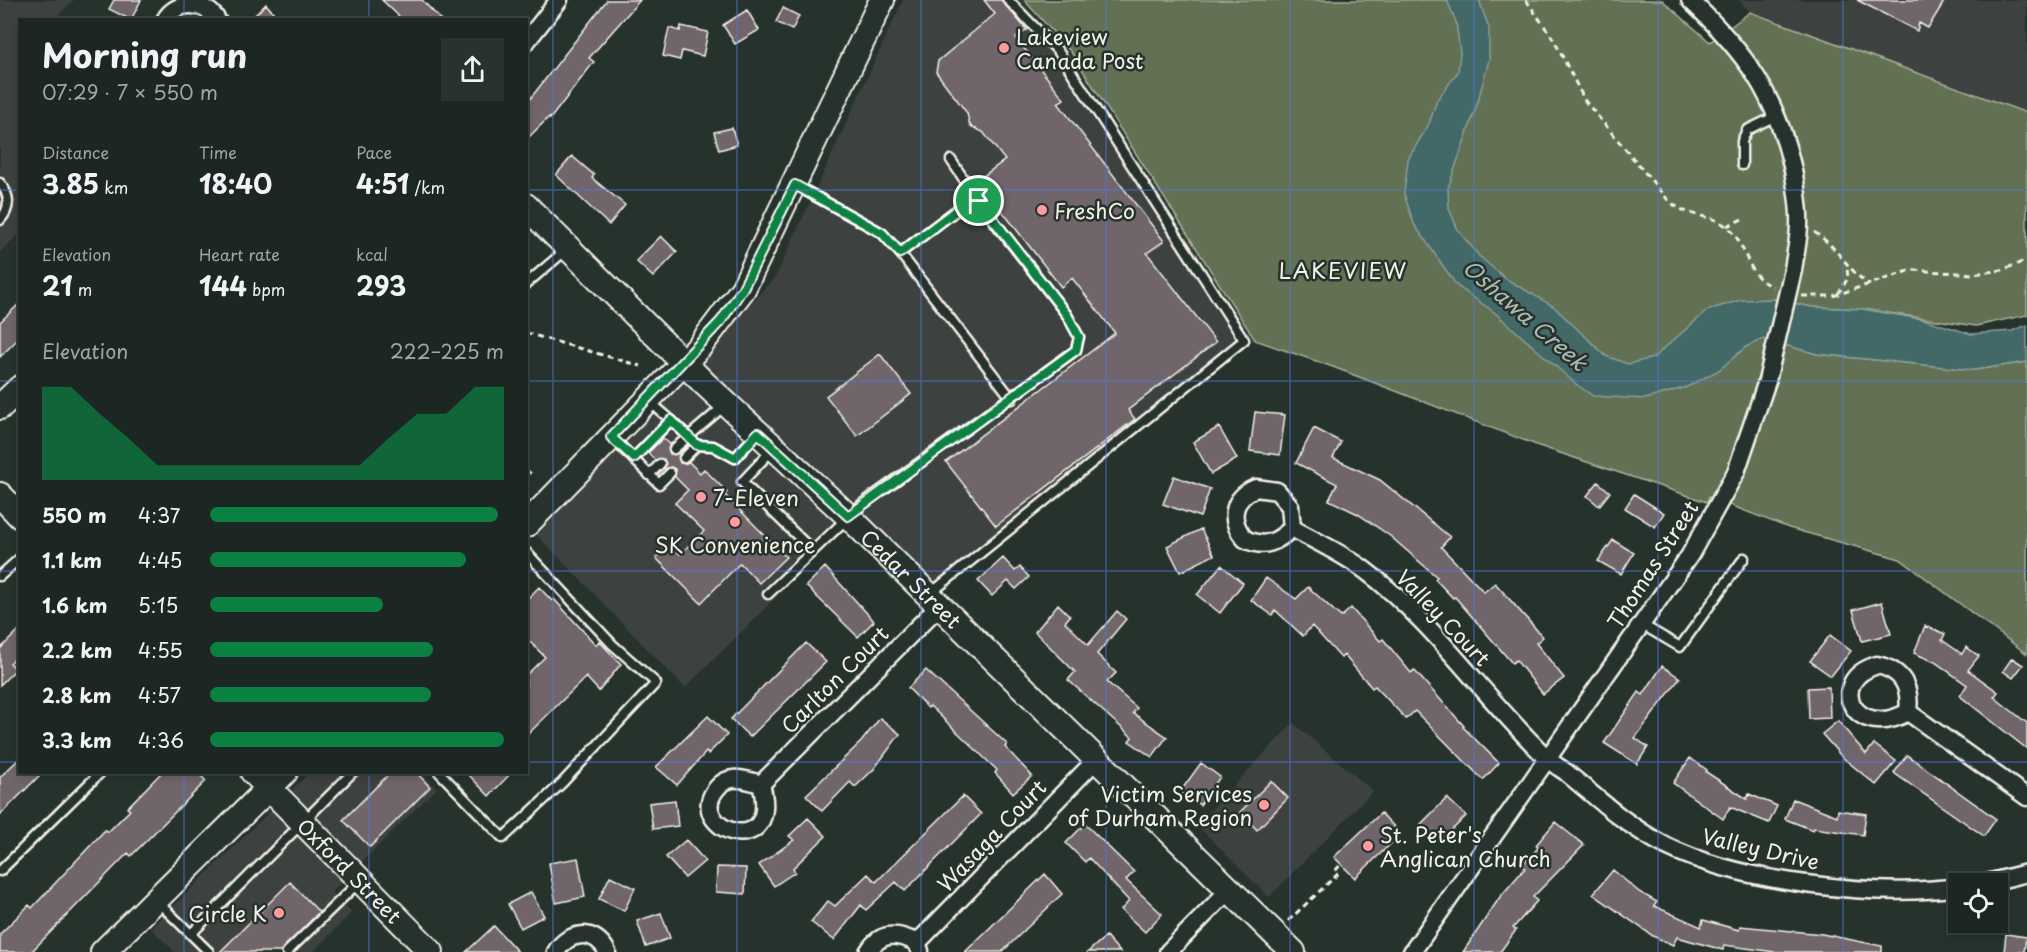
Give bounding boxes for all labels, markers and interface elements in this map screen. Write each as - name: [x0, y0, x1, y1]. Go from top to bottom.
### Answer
- place label: Lakeview Canada Post: [1016, 20, 1143, 76]
- text: Morning run: [42, 29, 247, 79]
- button: share: [441, 38, 504, 101]
- marker: Lakeview Canada Post: [997, 41, 1011, 55]
- text: 07:29 · 7 × 550 m: [42, 77, 218, 107]
- text: Distance: [42, 140, 109, 164]
- text: Time: [199, 140, 237, 164]
- text: Pace: [356, 140, 392, 164]
- text: 3.85: [42, 164, 99, 203]
- text: 18:40: [199, 164, 272, 203]
- text: 4:51: [356, 164, 409, 203]
- text: km: [99, 175, 128, 199]
- text: /km: [409, 175, 445, 199]
- pin: [953, 175, 1004, 226]
- icon: arrive: [962, 184, 995, 217]
- place label: FreshCo: [1054, 194, 1135, 226]
- marker: FreshCo: [1035, 203, 1049, 217]
- text: Elevation: [42, 242, 111, 266]
- text: Heart rate: [199, 242, 280, 266]
- text: kcal: [356, 242, 388, 266]
- water label: Oshawa Creek: [1456, 250, 1597, 379]
- district label: LAKEVIEW: [1278, 253, 1408, 286]
- text: 21: [42, 266, 73, 305]
- text: 144: [199, 266, 247, 305]
- text: 293: [356, 266, 406, 305]
- text: m: [73, 277, 92, 301]
- text: bpm: [247, 277, 285, 301]
- text: Elevation: [42, 336, 128, 366]
- text: 222–225 m: [390, 336, 504, 366]
- place label: 7-Eleven: [713, 481, 799, 513]
- marker: 7-Eleven: [694, 490, 708, 504]
- street label: Thomas Street: [1598, 493, 1706, 635]
- text: 550 m: [42, 500, 107, 530]
- text: 4:37: [138, 500, 180, 530]
- marker: SK Convenience: [728, 515, 742, 529]
- street label: Cedar Street: [854, 521, 969, 635]
- place label: SK Convenience: [654, 528, 816, 560]
- text: 1.1 km: [42, 545, 102, 575]
- text: 4:45: [138, 545, 182, 575]
- street label: Valley Court: [1389, 561, 1499, 673]
- text: 1.6 km: [42, 590, 107, 620]
- text: 5:15: [138, 590, 178, 620]
- street label: Carlton Court: [773, 618, 895, 740]
- text: 2.2 km: [42, 635, 112, 665]
- text: 4:55: [138, 635, 183, 665]
- text: 2.8 km: [42, 680, 111, 710]
- text: 4:57: [138, 680, 181, 710]
- text: 3.3 km: [42, 725, 112, 755]
- text: 4:36: [138, 725, 184, 755]
- street label: Wasaga Court: [929, 772, 1053, 898]
- place label: Victim Services of Durham Region: [1068, 777, 1252, 833]
- marker: Victim Services of Durham Region: [1257, 798, 1271, 812]
- street label: Oxford Street: [290, 810, 410, 930]
- place label: St. Peter's Anglican Church: [1380, 818, 1551, 874]
- street label: Valley Drive: [1699, 819, 1823, 877]
- marker: St. Peter's Anglican Church: [1361, 839, 1375, 853]
- map controls: [1948, 873, 2008, 933]
- button: locate: [1948, 873, 2008, 933]
- place label: Circle K: [188, 897, 267, 929]
- marker: Circle K: [272, 906, 286, 920]

